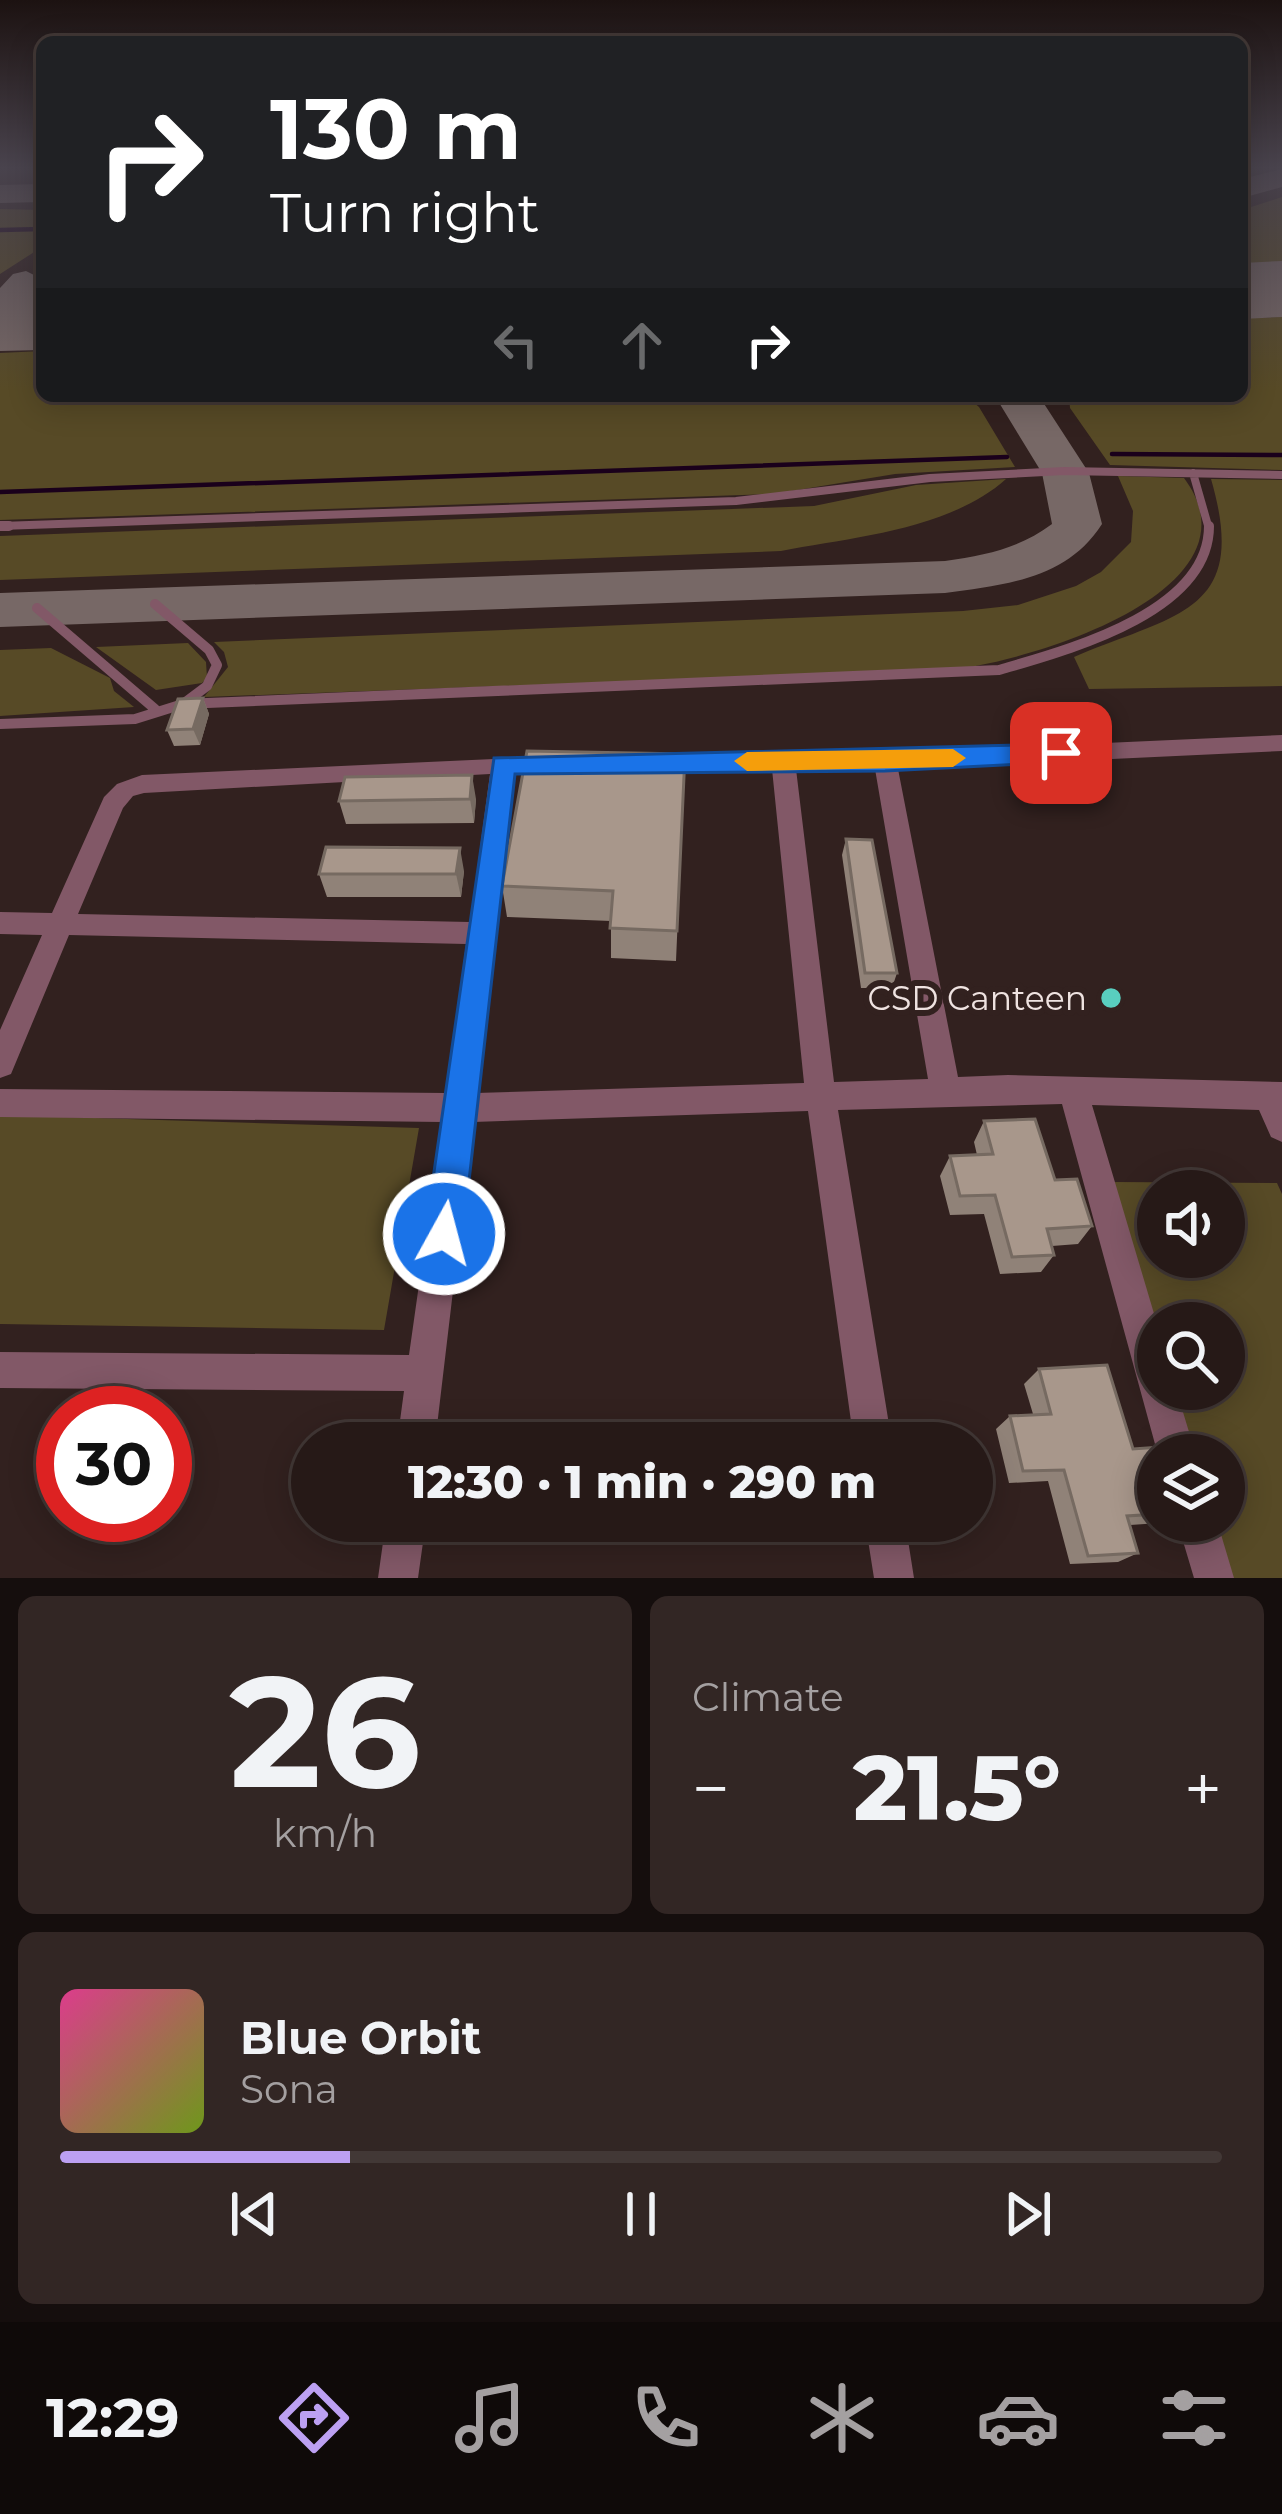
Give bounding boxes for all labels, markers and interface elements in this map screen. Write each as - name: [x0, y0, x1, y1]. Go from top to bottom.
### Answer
- text: 130 m: [270, 78, 522, 180]
- icon: right: [72, 84, 228, 240]
- text: Turn right: [270, 180, 540, 246]
- icon: left: [483, 312, 549, 378]
- icon: ahead: [609, 312, 675, 378]
- icon: right: [735, 312, 801, 378]
- pin: [1010, 702, 1112, 804]
- icon: arrive: [1028, 720, 1094, 786]
- place label: CSD Canteen: [868, 978, 1087, 1018]
- marker: CSD Canteen: [1098, 985, 1124, 1011]
- map controls: [1137, 1170, 1245, 1542]
- button: sound: [1137, 1170, 1245, 1278]
- position arrow: [381, 1171, 507, 1297]
- button: search: [1137, 1302, 1245, 1410]
- speed limit sign: 30: [36, 1386, 192, 1542]
- button: layers: [1137, 1434, 1245, 1542]
- text: 12:30 · 1 min · 290 m: [408, 1454, 876, 1509]
- text: 26: [229, 1636, 421, 1826]
- text: Climate: [692, 1673, 844, 1721]
- text: 21.5°: [853, 1733, 1061, 1843]
- text: −: [692, 1748, 730, 1829]
- text: +: [1184, 1748, 1222, 1829]
- text: km/h: [273, 1809, 377, 1857]
- text: Blue Orbit: [240, 2010, 481, 2065]
- text: Sona: [240, 2065, 338, 2113]
- icon: previous: [221, 2181, 287, 2247]
- icon: pause: [608, 2181, 674, 2247]
- icon: next: [995, 2181, 1061, 2247]
- icon: directions: [272, 2376, 356, 2460]
- icon: music: [448, 2376, 532, 2460]
- icon: phone: [624, 2376, 708, 2460]
- icon: climate: [800, 2376, 884, 2460]
- icon: car: [976, 2376, 1060, 2460]
- icon: filters: [1152, 2376, 1236, 2460]
- text: 12:29: [46, 2385, 179, 2451]

